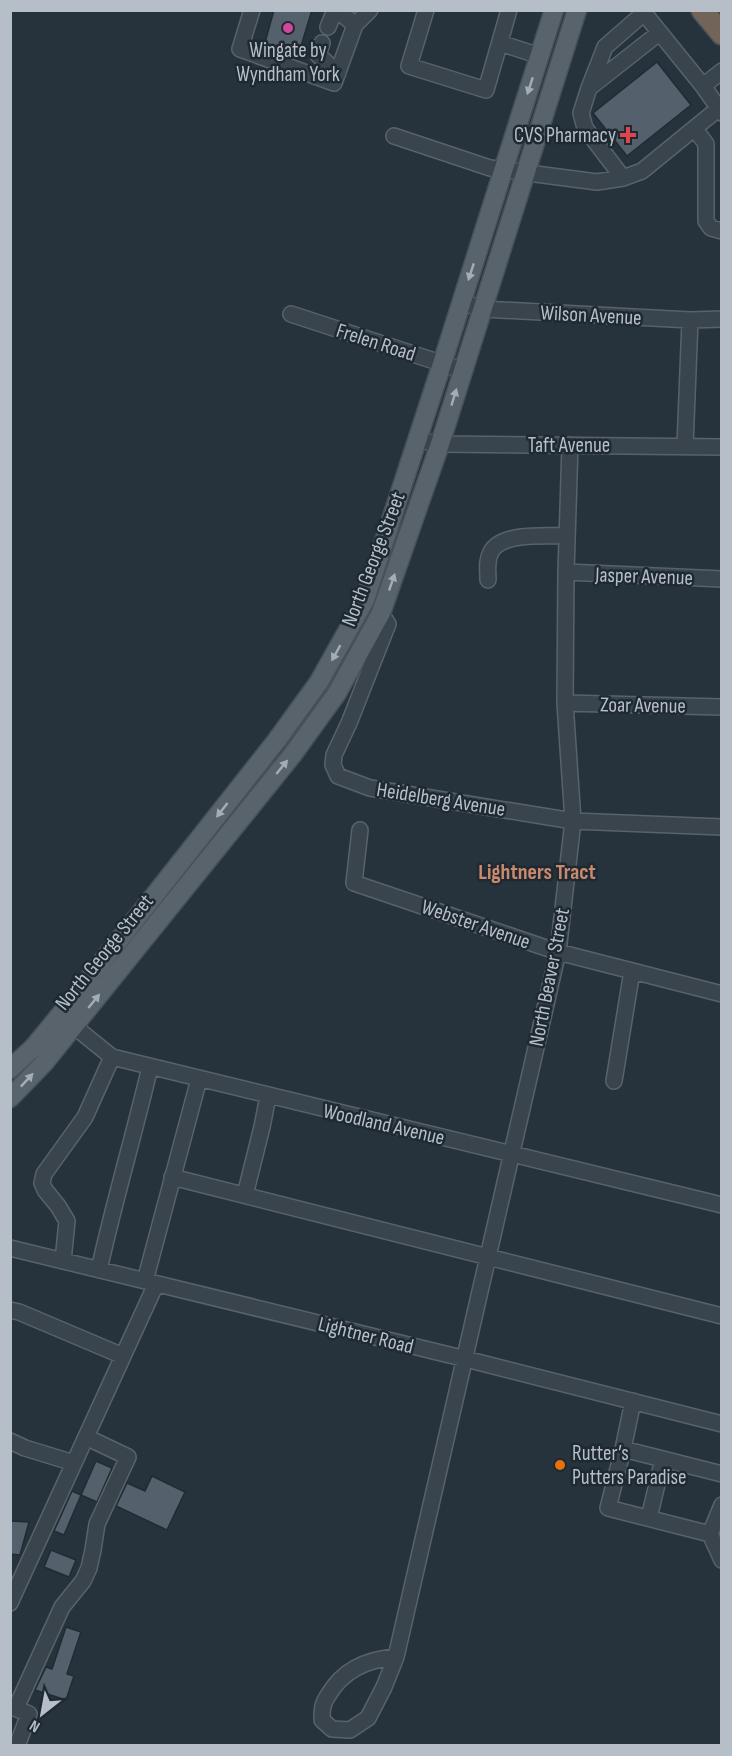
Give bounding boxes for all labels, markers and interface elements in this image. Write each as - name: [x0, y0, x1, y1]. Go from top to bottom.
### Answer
- marker: Wingate by Wyndham York: [281, 21, 295, 35]
- place label: Wingate by Wyndham York: [236, 38, 340, 87]
- one-way arrow: [525, 77, 534, 95]
- place label: CVS Pharmacy: [514, 123, 616, 148]
- marker: CVS Pharmacy: [621, 128, 635, 142]
- one-way arrow: [465, 263, 475, 281]
- street label: Wilson Avenue: [540, 300, 642, 331]
- street label: Frelen Road: [333, 318, 419, 367]
- one-way arrow: [450, 388, 459, 406]
- street label: Taft Avenue: [528, 433, 610, 458]
- street label: North George Street: [336, 488, 411, 630]
- street label: Jasper Avenue: [594, 562, 693, 591]
- one-way arrow: [387, 573, 397, 591]
- one-way arrow: [331, 645, 341, 662]
- street label: Zoar Avenue: [600, 692, 686, 719]
- one-way arrow: [276, 759, 289, 775]
- street label: Heidelberg Avenue: [375, 777, 507, 822]
- one-way arrow: [216, 803, 228, 818]
- district label: Lightners Tract: [478, 859, 596, 886]
- street label: North George Street: [50, 889, 159, 1015]
- street label: Webster Avenue: [418, 894, 534, 955]
- street label: North Beaver Street: [524, 906, 575, 1048]
- one-way arrow: [87, 993, 99, 1008]
- one-way arrow: [20, 1073, 34, 1088]
- street label: Woodland Avenue: [321, 1098, 447, 1151]
- street label: Lightner Road: [316, 1312, 416, 1359]
- place label: Rutter’s Putters Paradise: [572, 1441, 686, 1490]
- marker: Rutter’s Putters Paradise: [553, 1458, 567, 1472]
- north arrow: [12, 1684, 72, 1744]
- text: N: [26, 1715, 44, 1736]

